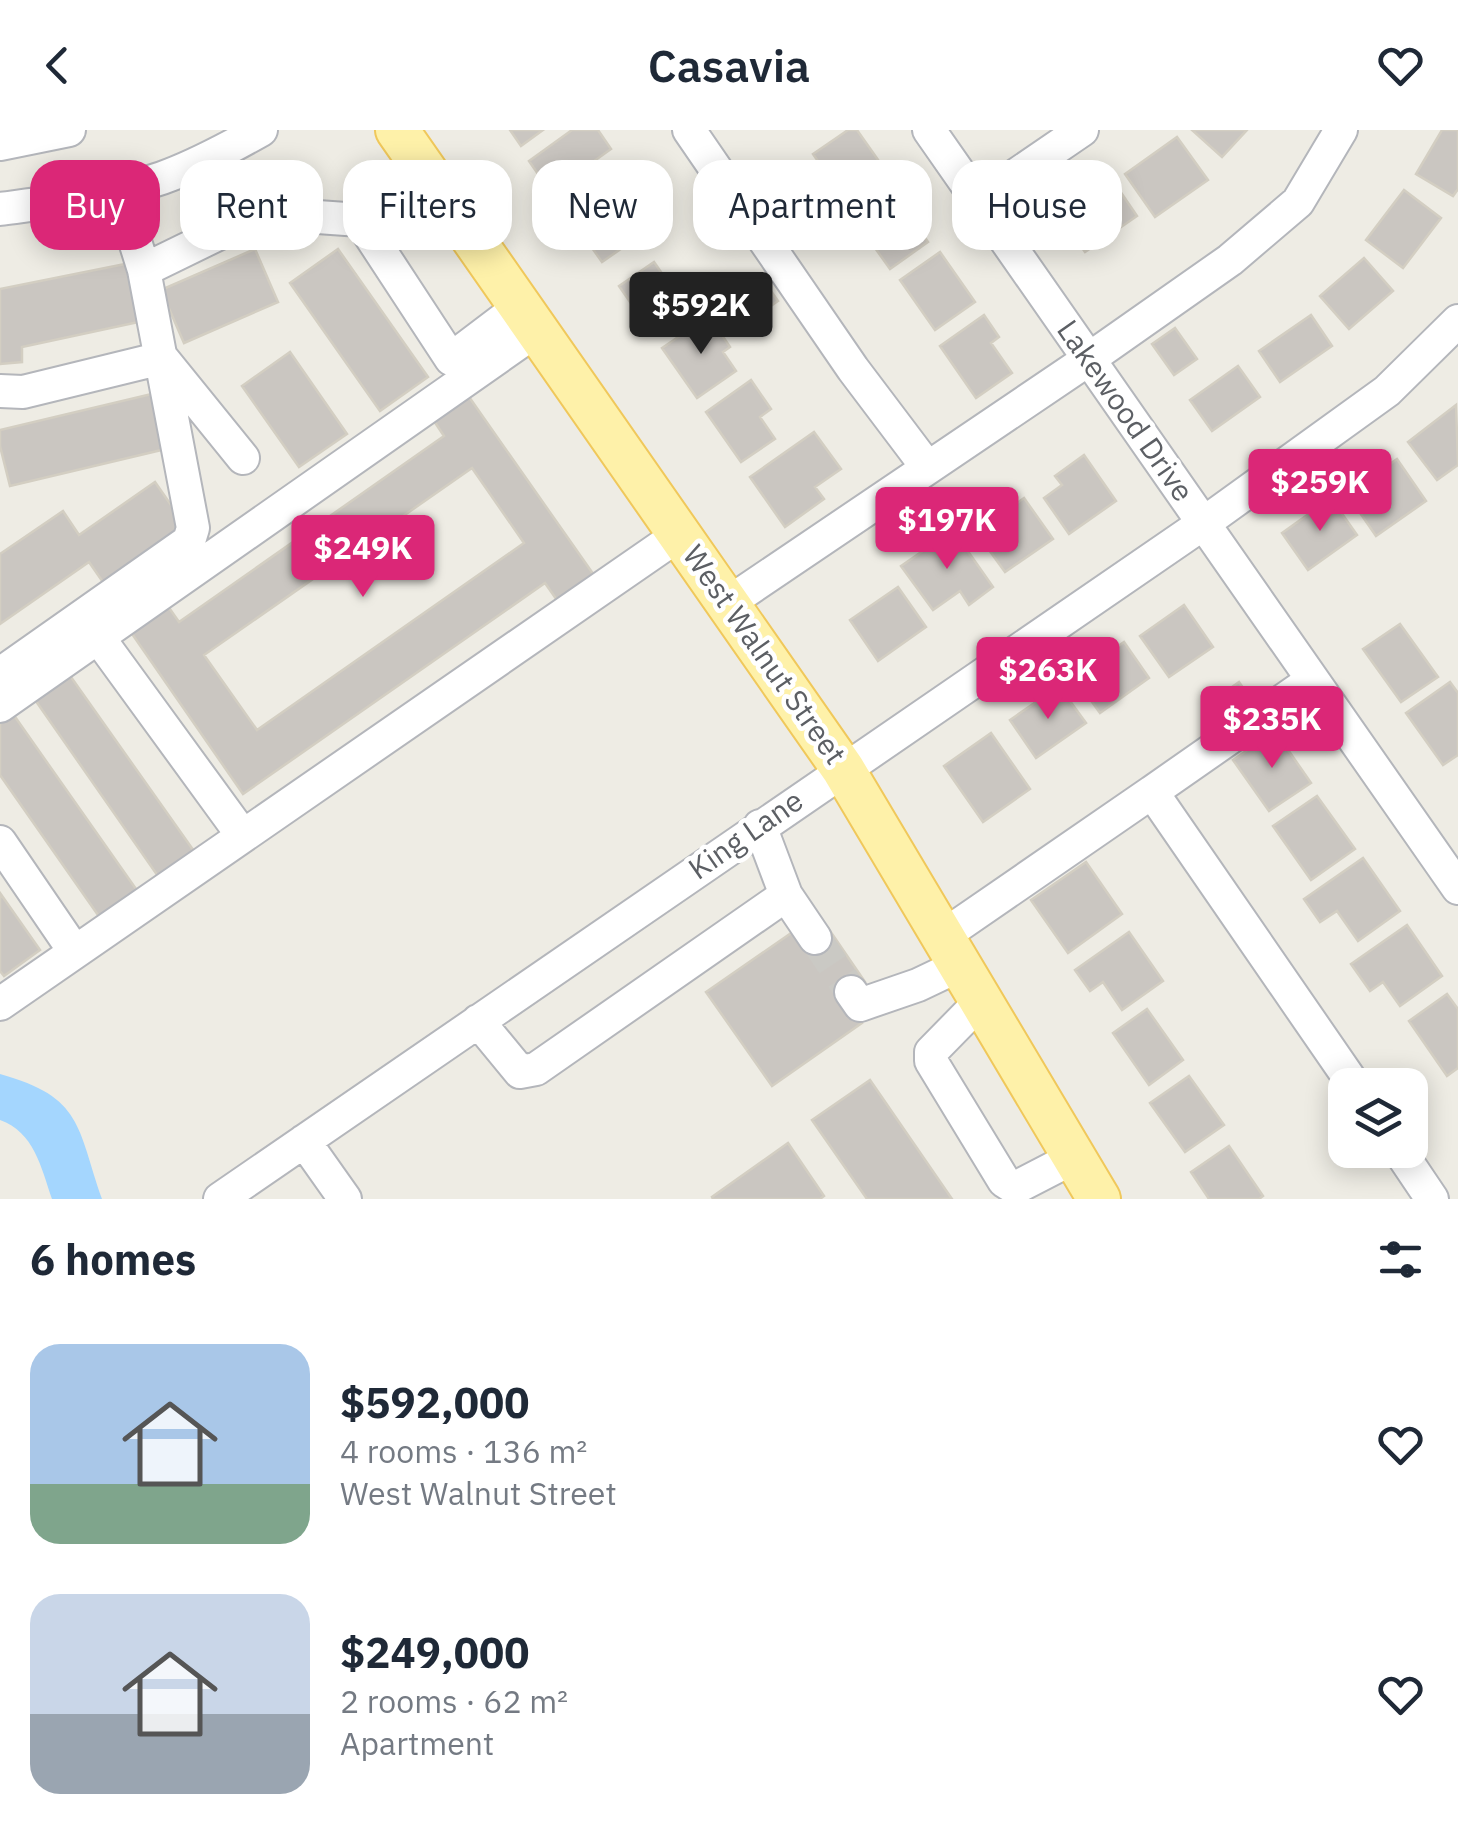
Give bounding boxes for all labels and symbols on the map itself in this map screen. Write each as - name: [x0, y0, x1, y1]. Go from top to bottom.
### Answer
- pin: $592K: [631, 272, 771, 357]
- street label: Lakewood Drive: [1049, 312, 1203, 509]
- pin: $259K: [1250, 449, 1390, 534]
- pin: $197K: [877, 487, 1017, 572]
- pin: $249K: [293, 515, 433, 600]
- street label: West Walnut Street: [675, 537, 856, 772]
- pin: $263K: [978, 637, 1118, 722]
- pin: $235K: [1202, 686, 1342, 771]
- street label: King Lane: [680, 780, 810, 887]

